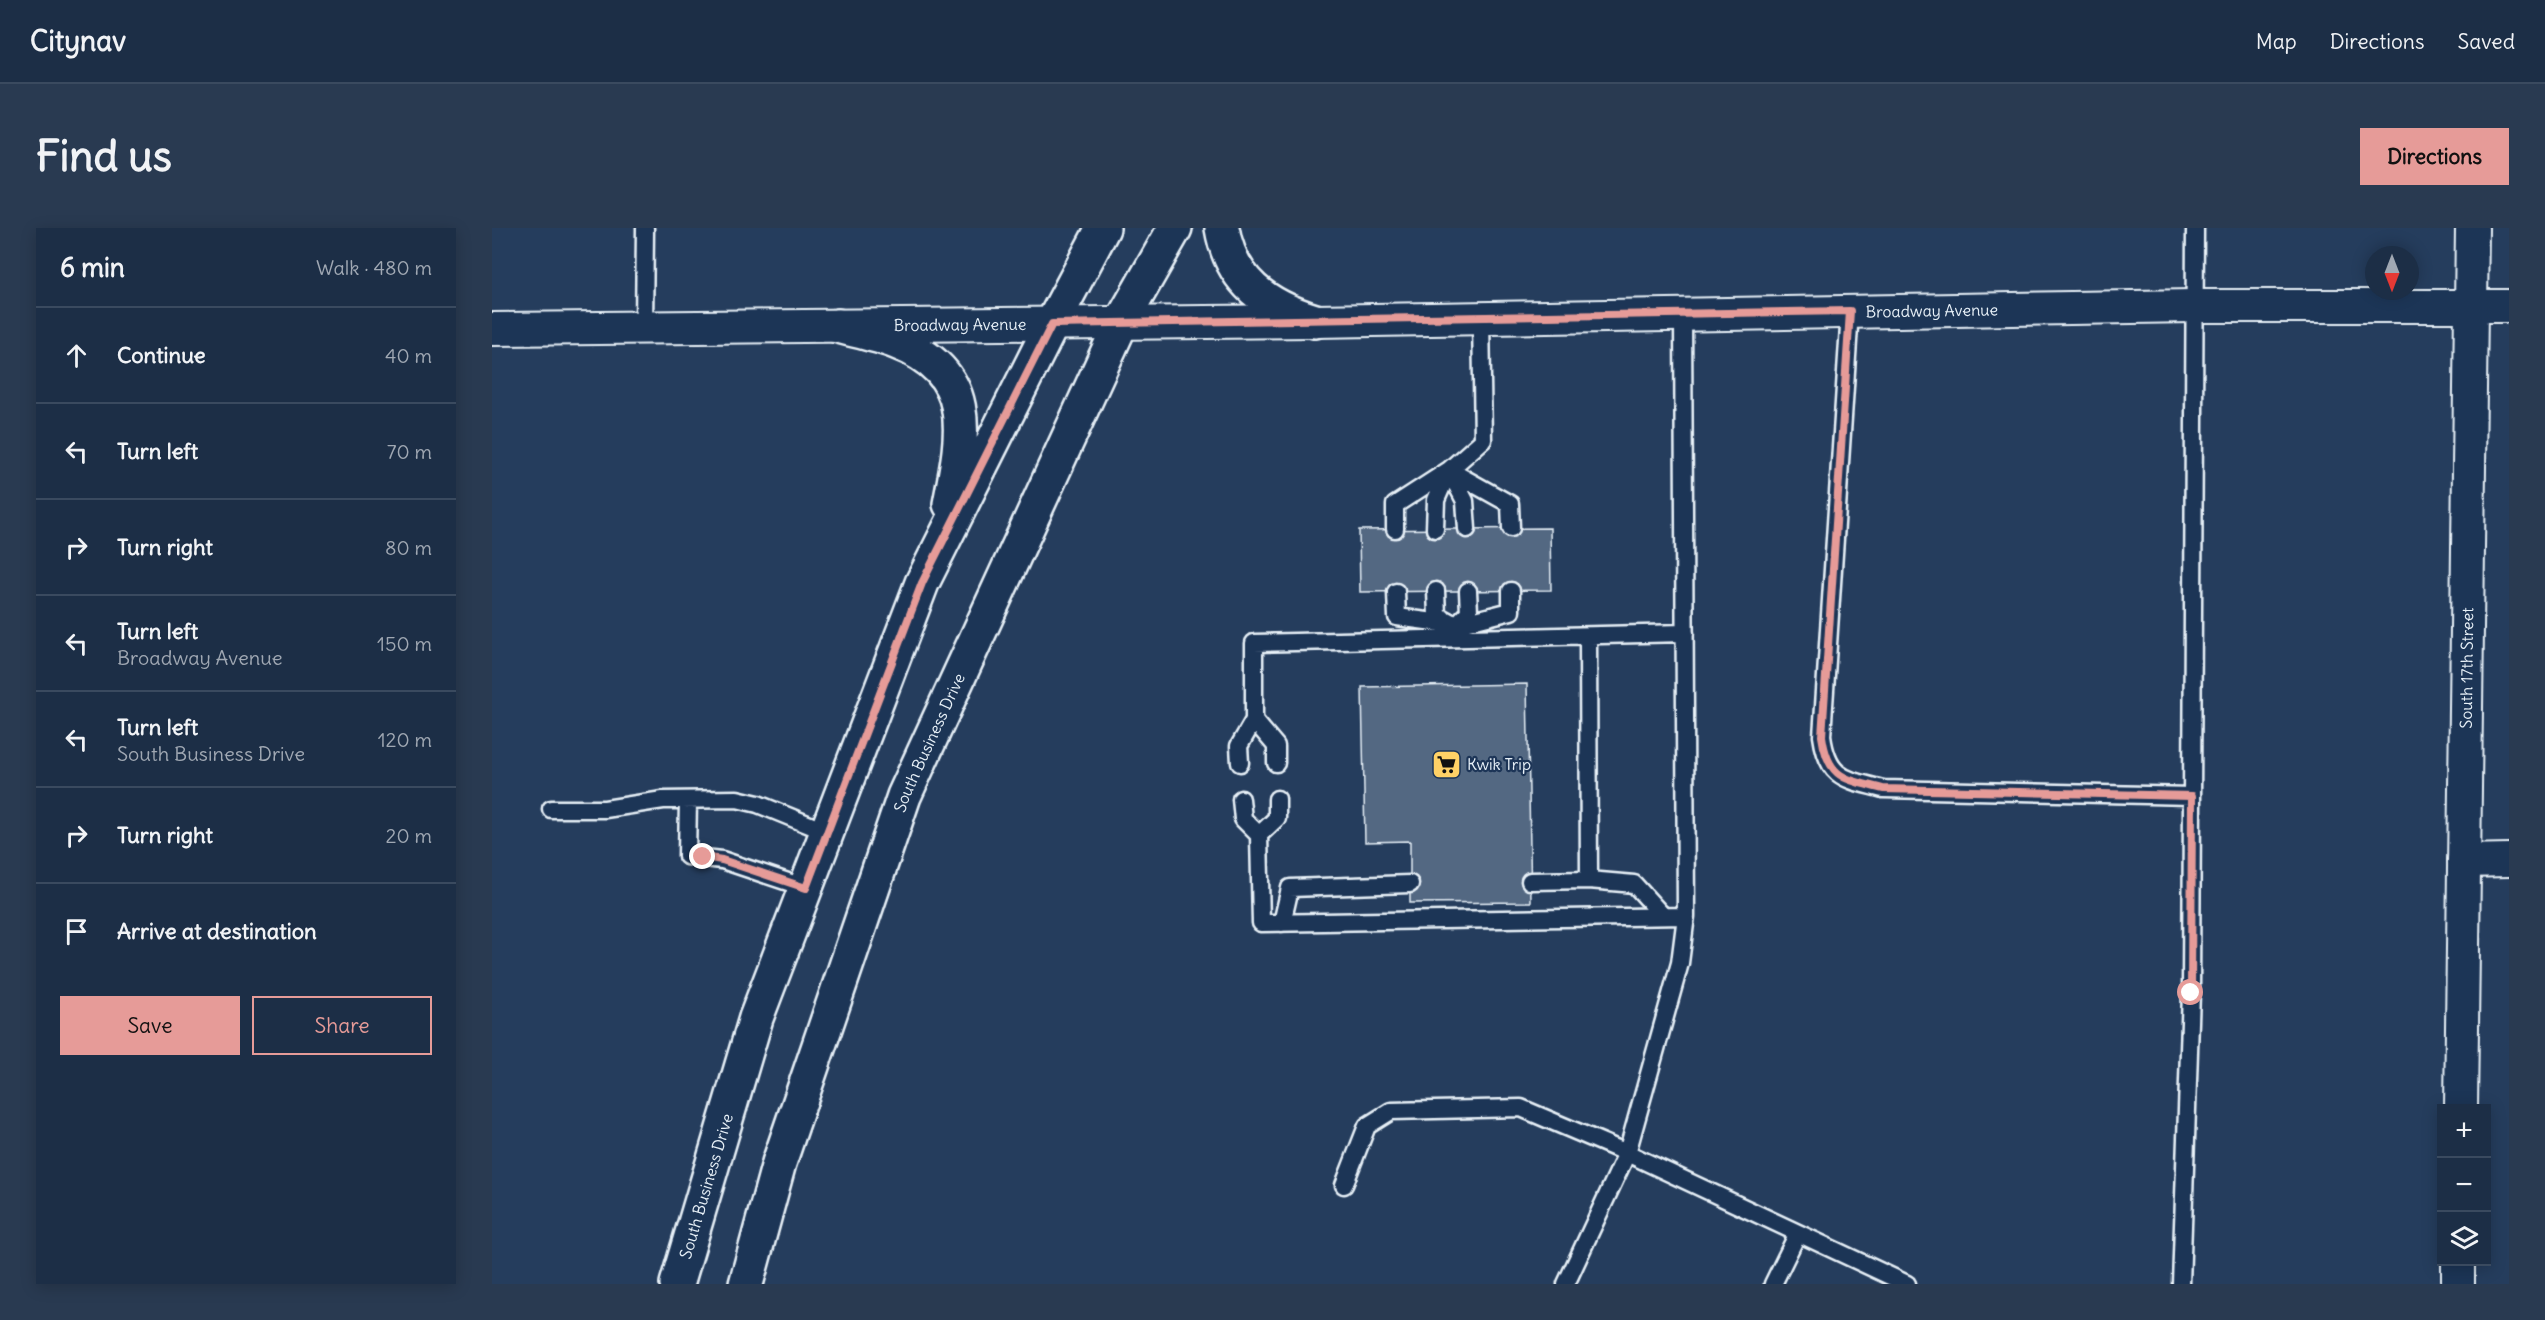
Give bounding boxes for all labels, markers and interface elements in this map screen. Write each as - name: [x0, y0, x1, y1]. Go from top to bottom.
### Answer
- text: Citynav: [30, 23, 126, 59]
- text: Map: [2256, 28, 2297, 55]
- text: Directions: [2330, 28, 2424, 55]
- text: Saved: [2457, 28, 2515, 55]
- button: Directions: [2360, 128, 2509, 185]
- text: Find us: [36, 130, 172, 182]
- north arrow: [2365, 246, 2419, 300]
- text: 6 min: [60, 251, 125, 284]
- text: Walk · 480 m: [316, 255, 432, 280]
- street label: Broadway Avenue: [1865, 299, 1998, 322]
- street label: Broadway Avenue: [894, 314, 1026, 335]
- icon: ahead: [60, 339, 93, 372]
- text: Continue: [117, 341, 206, 369]
- text: 40 m: [385, 343, 432, 368]
- icon: left: [60, 435, 93, 468]
- text: Turn left: [117, 437, 198, 465]
- text: 70 m: [387, 439, 432, 464]
- icon: right: [60, 531, 93, 564]
- text: Turn right: [117, 533, 213, 561]
- text: 80 m: [385, 535, 432, 560]
- street label: South 17th Street: [2456, 607, 2477, 729]
- text: Turn left: [117, 617, 198, 645]
- icon: left: [60, 627, 93, 660]
- text: 150 m: [377, 631, 432, 656]
- text: Broadway Avenue: [117, 645, 283, 670]
- street label: South Business Drive: [889, 670, 969, 815]
- text: Turn left: [117, 713, 198, 741]
- icon: left: [60, 723, 93, 756]
- text: 120 m: [378, 727, 432, 752]
- text: South Business Drive: [117, 741, 305, 766]
- supermarket icon: Kwik Trip: [1430, 748, 1462, 780]
- place label: Kwik Trip: [1467, 754, 1531, 774]
- icon: right: [60, 819, 93, 852]
- text: Turn right: [117, 821, 213, 849]
- text: 20 m: [386, 823, 432, 848]
- route end: [689, 843, 715, 869]
- icon: arrive: [60, 915, 93, 948]
- text: Arrive at destination: [117, 917, 317, 945]
- route start: [2177, 979, 2203, 1005]
- button: Save: [60, 996, 240, 1055]
- button: Share: [252, 996, 432, 1055]
- map controls: [2437, 1104, 2491, 1266]
- button: +: [2437, 1104, 2491, 1158]
- street label: South Business Drive: [675, 1111, 737, 1261]
- button: −: [2437, 1158, 2491, 1212]
- button: layers: [2437, 1212, 2491, 1266]

